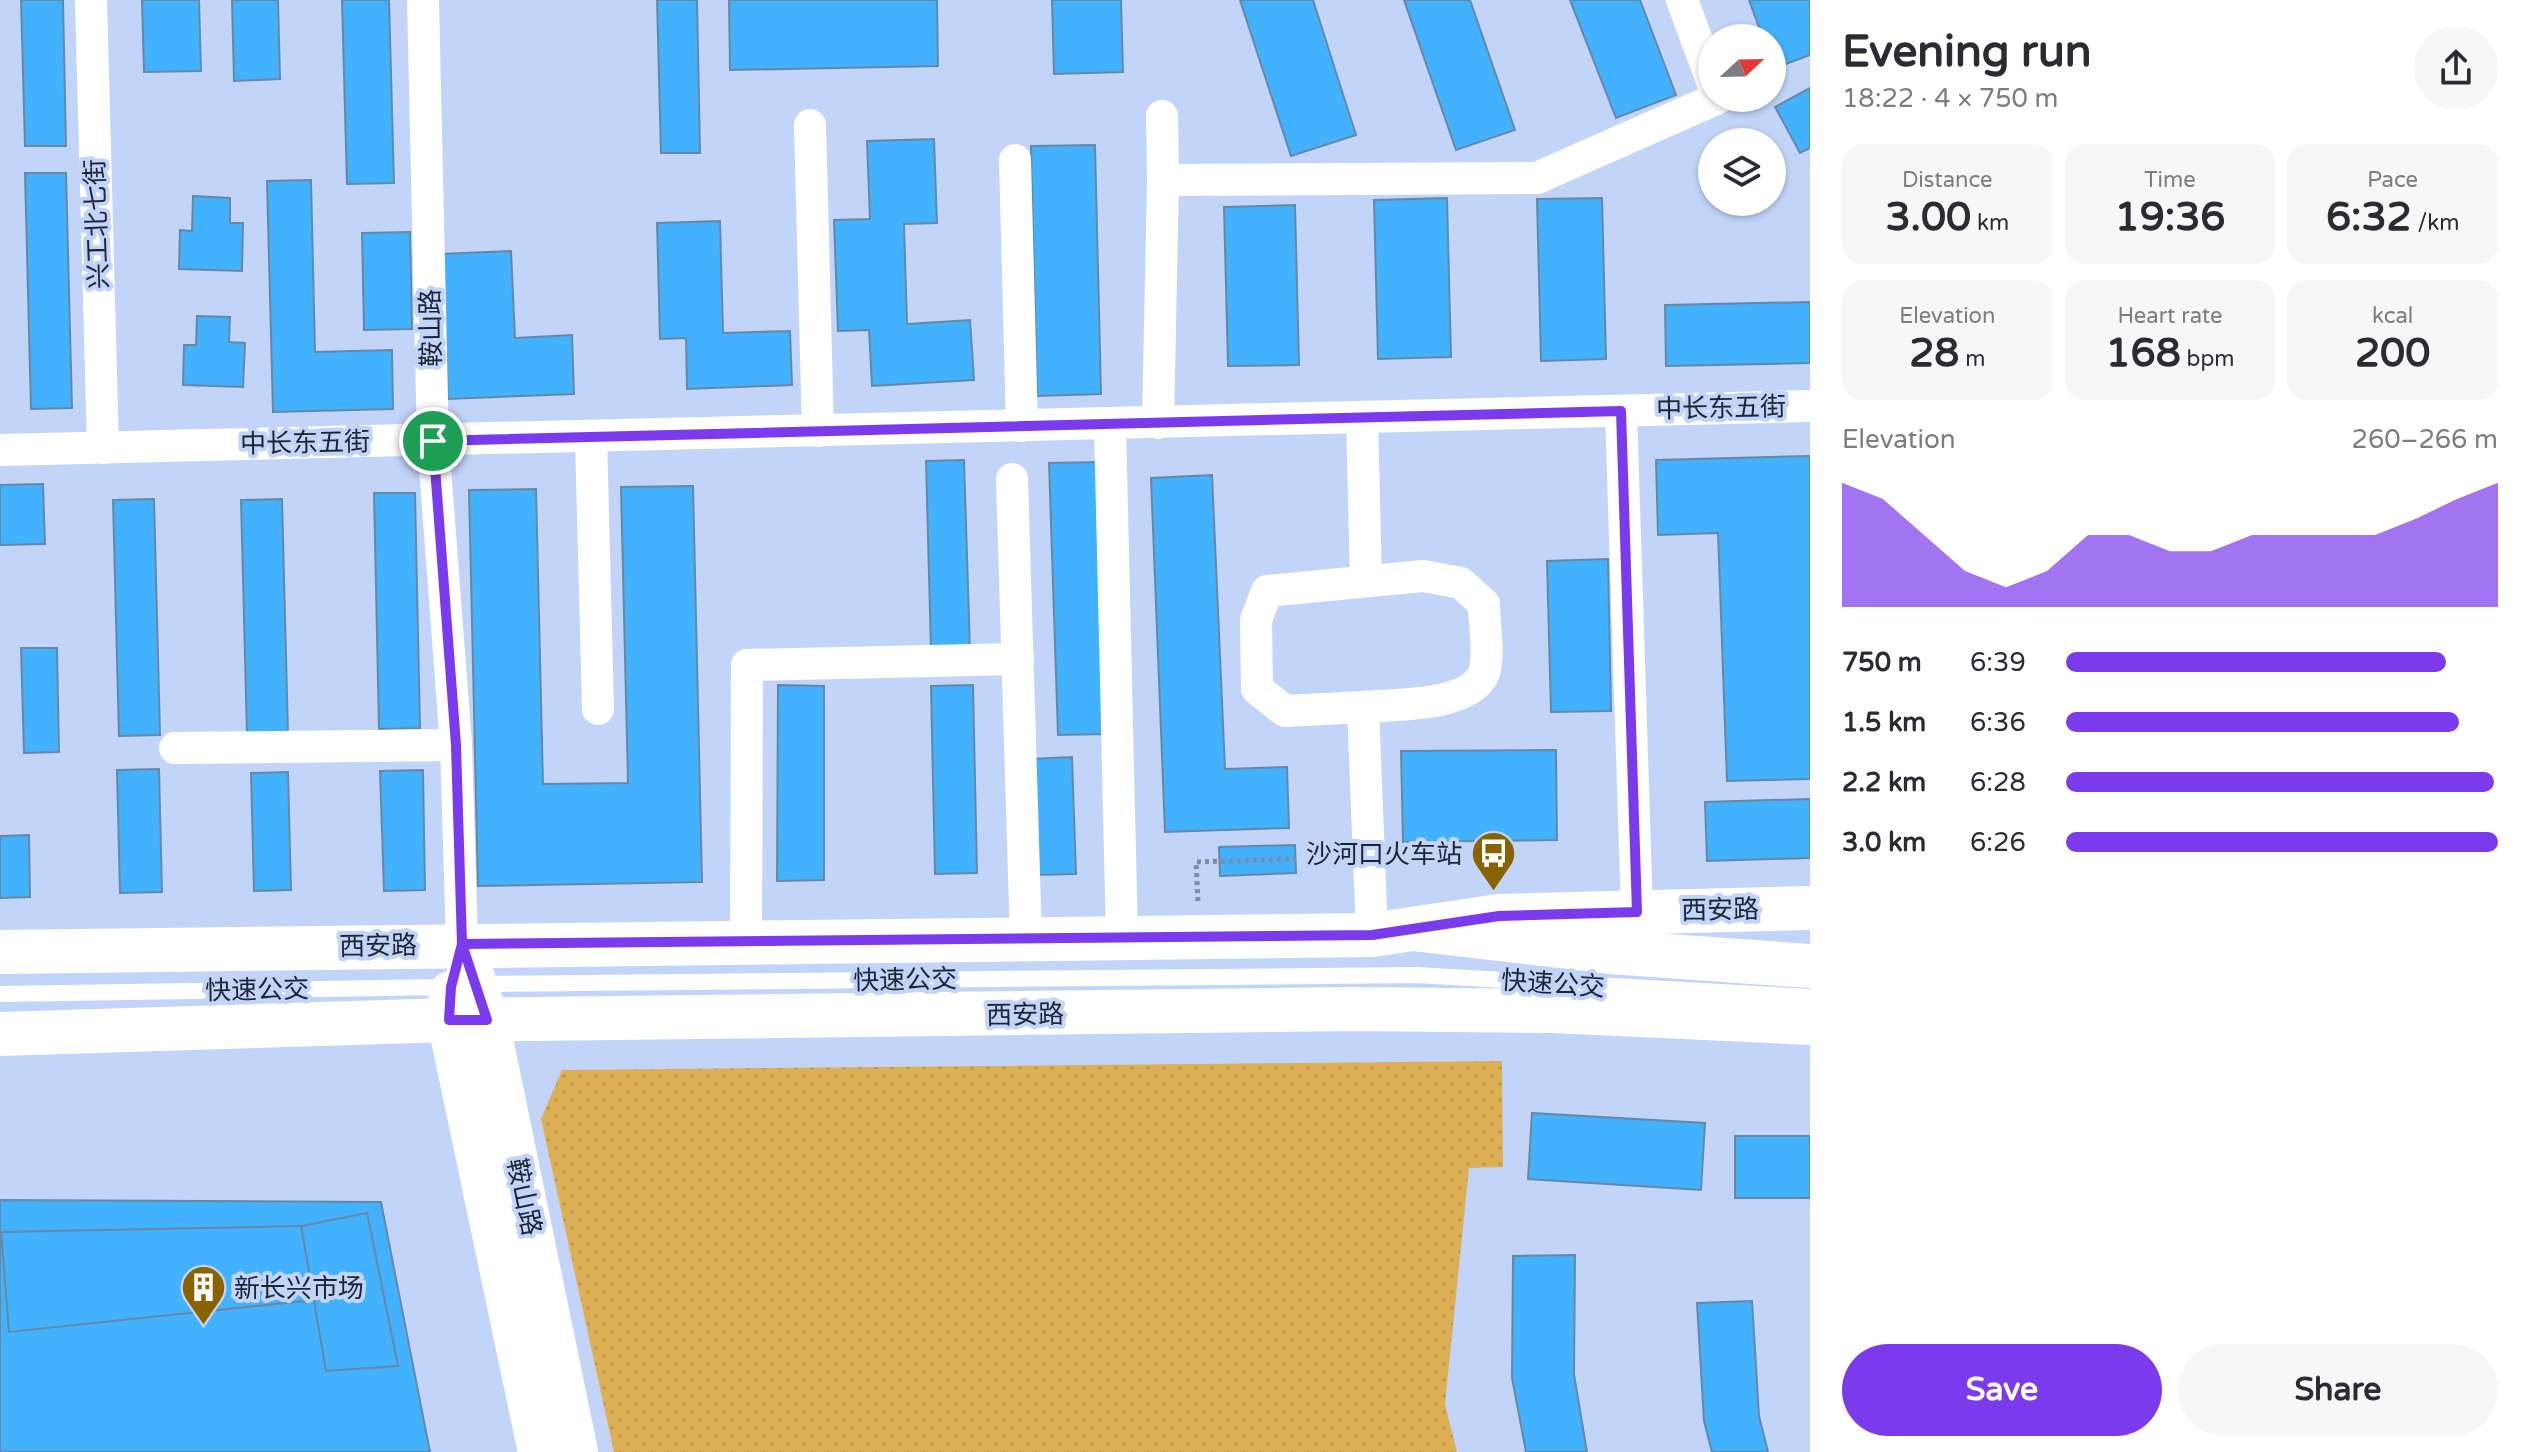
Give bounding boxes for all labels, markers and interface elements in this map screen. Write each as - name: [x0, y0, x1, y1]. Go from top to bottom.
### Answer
- north arrow: [1698, 24, 1786, 112]
- map controls: [1698, 24, 1786, 216]
- text: Evening run: [1842, 26, 2091, 79]
- button: share: [2414, 26, 2498, 110]
- text: 18:22 · 4 × 750 m: [1842, 83, 2058, 114]
- button: layers: [1698, 128, 1786, 216]
- street label: 兴工北七街: [79, 158, 115, 290]
- text: Distance: [1902, 167, 1993, 193]
- text: Time: [2144, 167, 2196, 193]
- text: Pace: [2367, 167, 2418, 193]
- text: 3.00: [1885, 193, 1971, 241]
- text: 19:36: [2115, 193, 2225, 241]
- text: 6:32: [2326, 193, 2412, 241]
- text: km: [1971, 210, 2009, 236]
- text: /km: [2412, 210, 2459, 236]
- street label: 鞍山路: [415, 289, 447, 367]
- text: Elevation: [1899, 303, 1995, 329]
- text: Heart rate: [2118, 303, 2222, 329]
- text: kcal: [2372, 303, 2413, 329]
- text: 28: [1909, 329, 1959, 377]
- text: 168: [2105, 329, 2181, 377]
- text: 200: [2355, 329, 2430, 377]
- text: m: [1959, 346, 1985, 372]
- text: bpm: [2181, 346, 2235, 372]
- street label: 中长东五街: [1656, 391, 1786, 425]
- pin: [399, 407, 467, 475]
- icon: arrive: [411, 419, 455, 463]
- text: Elevation: [1842, 424, 1956, 455]
- text: 260–266 m: [2352, 424, 2498, 455]
- street label: 中长东五街: [240, 426, 370, 460]
- text: 750 m: [1842, 647, 1922, 678]
- text: 6:39: [1970, 647, 2026, 678]
- text: 1.5 km: [1842, 707, 1926, 738]
- text: 6:36: [1970, 707, 2026, 738]
- text: 2.2 km: [1842, 767, 1926, 798]
- text: 6:28: [1970, 767, 2026, 798]
- text: 3.0 km: [1842, 827, 1926, 858]
- text: 6:26: [1970, 827, 2026, 858]
- bus stop icon: 沙河口火车站: [1469, 830, 1517, 893]
- place label: 沙河口火车站: [1306, 839, 1462, 870]
- street label: 西安路: [1681, 894, 1759, 926]
- street label: 西安路: [339, 930, 417, 962]
- street label: 快速公交: [853, 964, 957, 996]
- street label: 快速公交: [1500, 965, 1606, 1003]
- street label: 快速公交: [205, 974, 309, 1006]
- street label: 西安路: [986, 999, 1064, 1031]
- street label: 鞍山路: [501, 1156, 547, 1238]
- building icon: 新长兴市场: [179, 1264, 227, 1327]
- place label: 新长兴市场: [234, 1273, 364, 1304]
- button: Save: [1842, 1344, 2162, 1436]
- button: Share: [2178, 1344, 2498, 1436]

